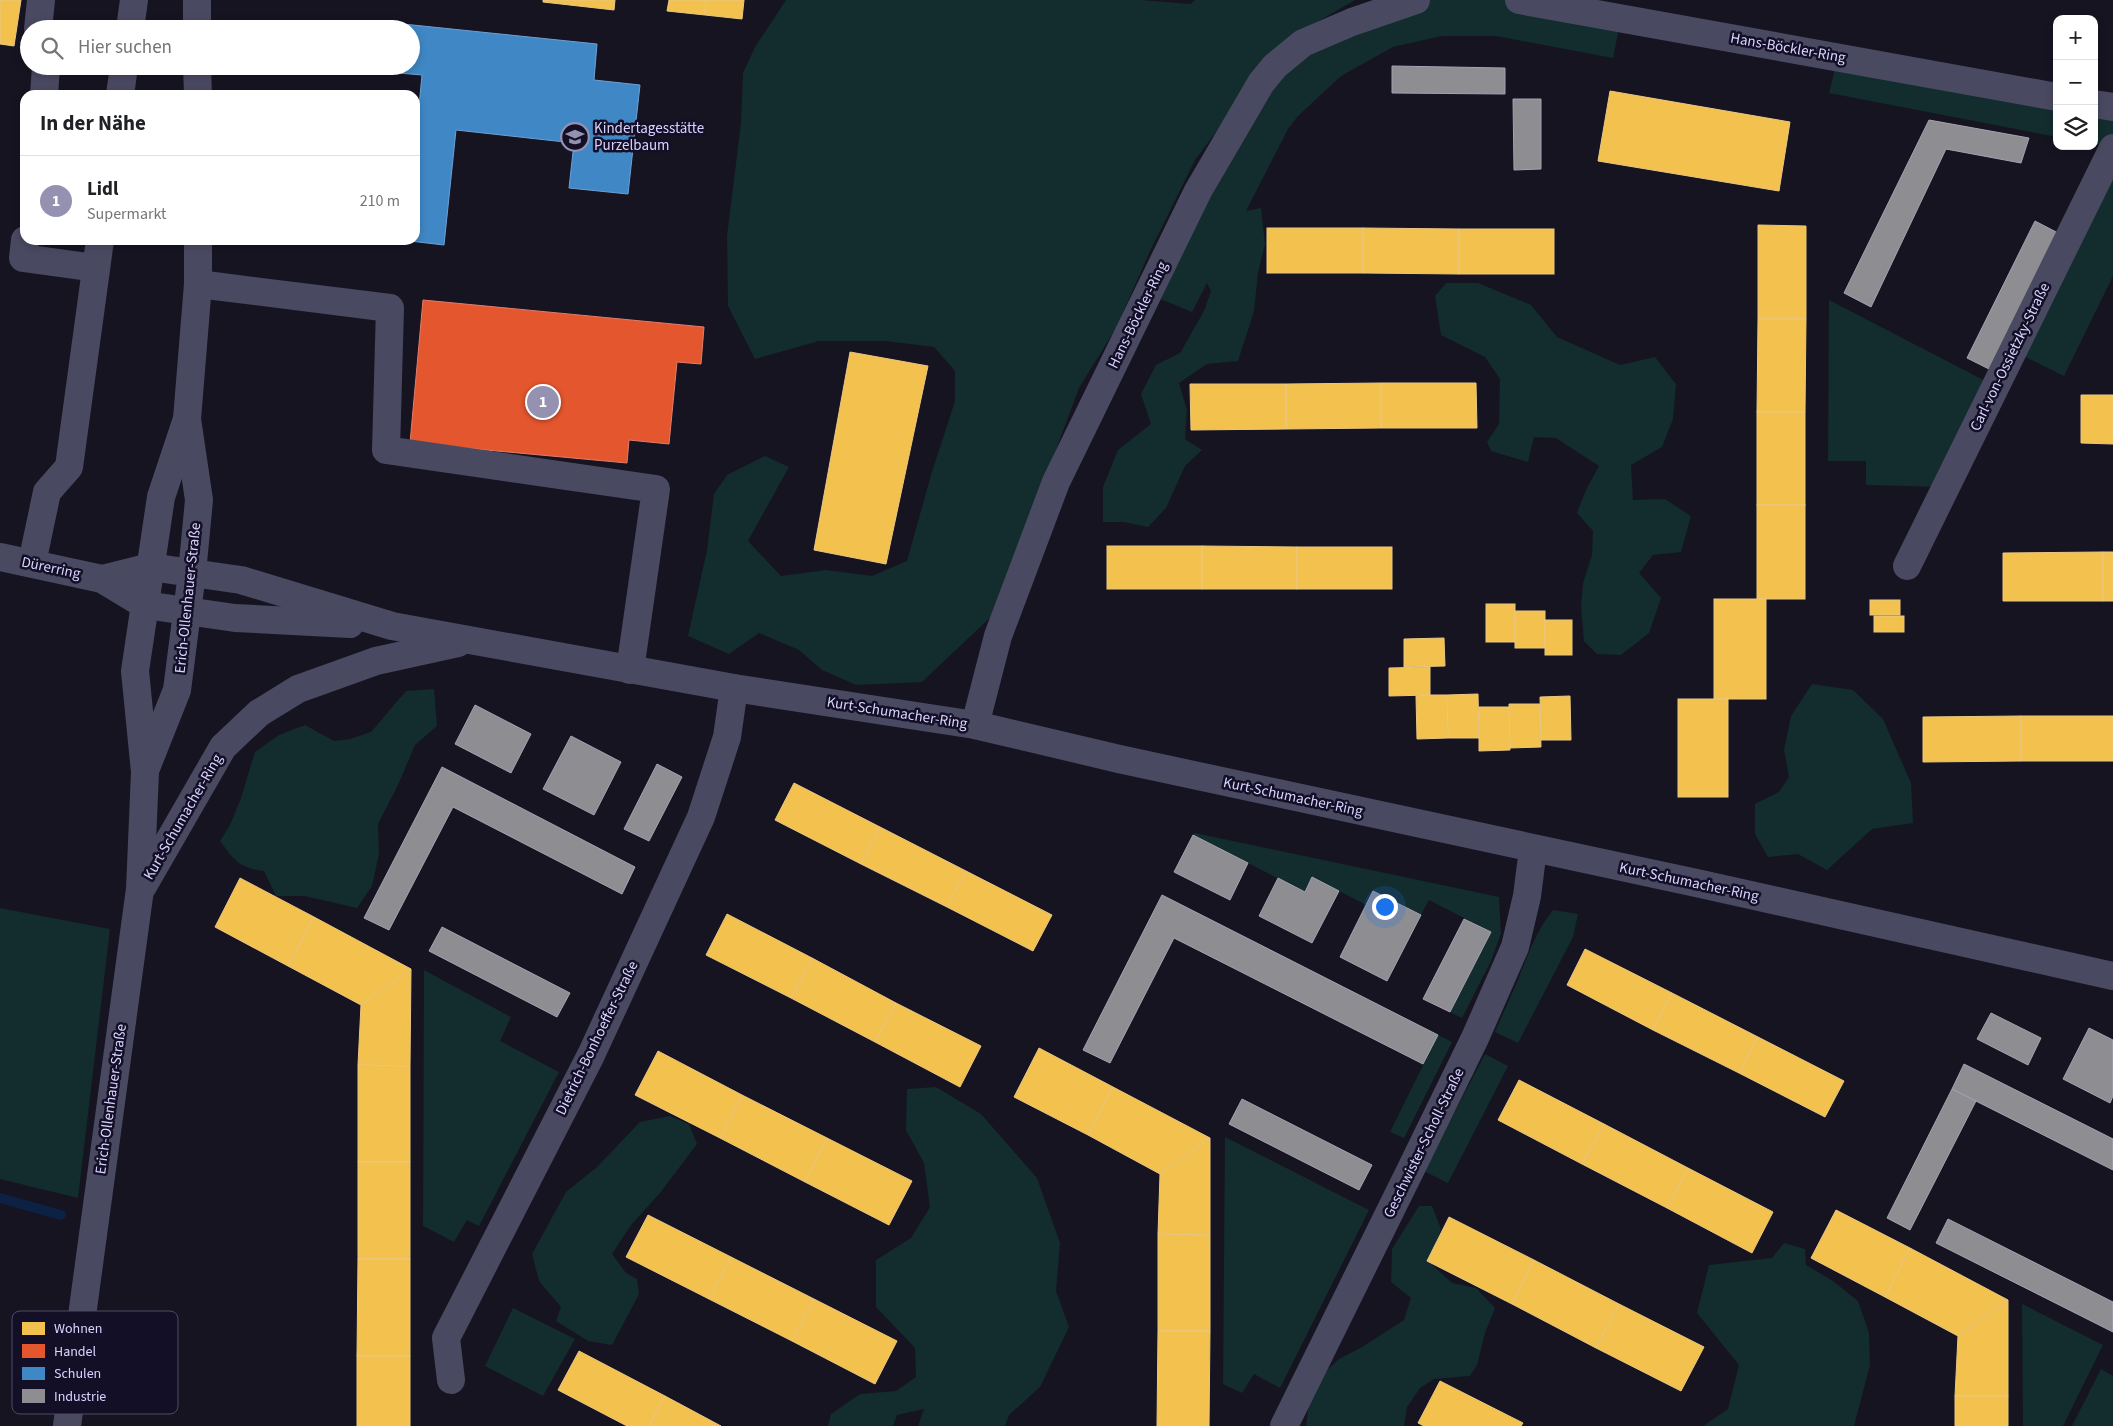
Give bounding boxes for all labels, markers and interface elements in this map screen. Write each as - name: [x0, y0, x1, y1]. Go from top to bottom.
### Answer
- map controls: [2053, 15, 2098, 150]
- button: +: [2053, 15, 2098, 60]
- search box: [20, 20, 420, 75]
- street label: Hans-Böckler-Ring: [1729, 28, 1848, 69]
- icon: search: [38, 34, 66, 62]
- text: Hier suchen: [78, 34, 172, 61]
- button: −: [2053, 60, 2098, 105]
- button: layers: [2053, 105, 2098, 150]
- text: In der Nähe: [40, 108, 146, 138]
- place label: Kindertagesstätte Purzelbaum: [594, 118, 704, 156]
- school or university icon: Kindertagesstätte Purzelbaum: [560, 122, 590, 152]
- text: Lidl: [87, 176, 118, 203]
- text: 1: [52, 190, 60, 212]
- text: 210 m: [360, 190, 400, 212]
- text: Supermarkt: [87, 203, 167, 225]
- street label: Hans-Böckler-Ring: [1103, 258, 1173, 372]
- street label: Carl-von-Ossietzky-Straße: [1965, 279, 2055, 435]
- pin: 1: [527, 383, 559, 421]
- street label: Erich-Ollenhauer-Straße: [170, 522, 206, 674]
- street label: Dürerring: [20, 552, 83, 585]
- street label: Kurt-Schumacher-Ring: [825, 692, 969, 735]
- street label: Kurt-Schumacher-Ring: [138, 750, 228, 884]
- street label: Kurt-Schumacher-Ring: [1221, 772, 1365, 822]
- street label: Kurt-Schumacher-Ring: [1617, 857, 1761, 907]
- your location: [1372, 894, 1398, 920]
- street label: Dietrich-Bonhoeffer-Straße: [550, 957, 644, 1119]
- street label: Erich-Ollenhauer-Straße: [90, 1023, 132, 1175]
- street label: Geschwister-Scholl-Straße: [1379, 1065, 1469, 1221]
- legend: [12, 1311, 178, 1414]
- text: Wohnen: [54, 1319, 102, 1339]
- text: Handel: [54, 1342, 97, 1362]
- text: Schulen: [54, 1364, 101, 1384]
- text: Industrie: [54, 1387, 106, 1407]

